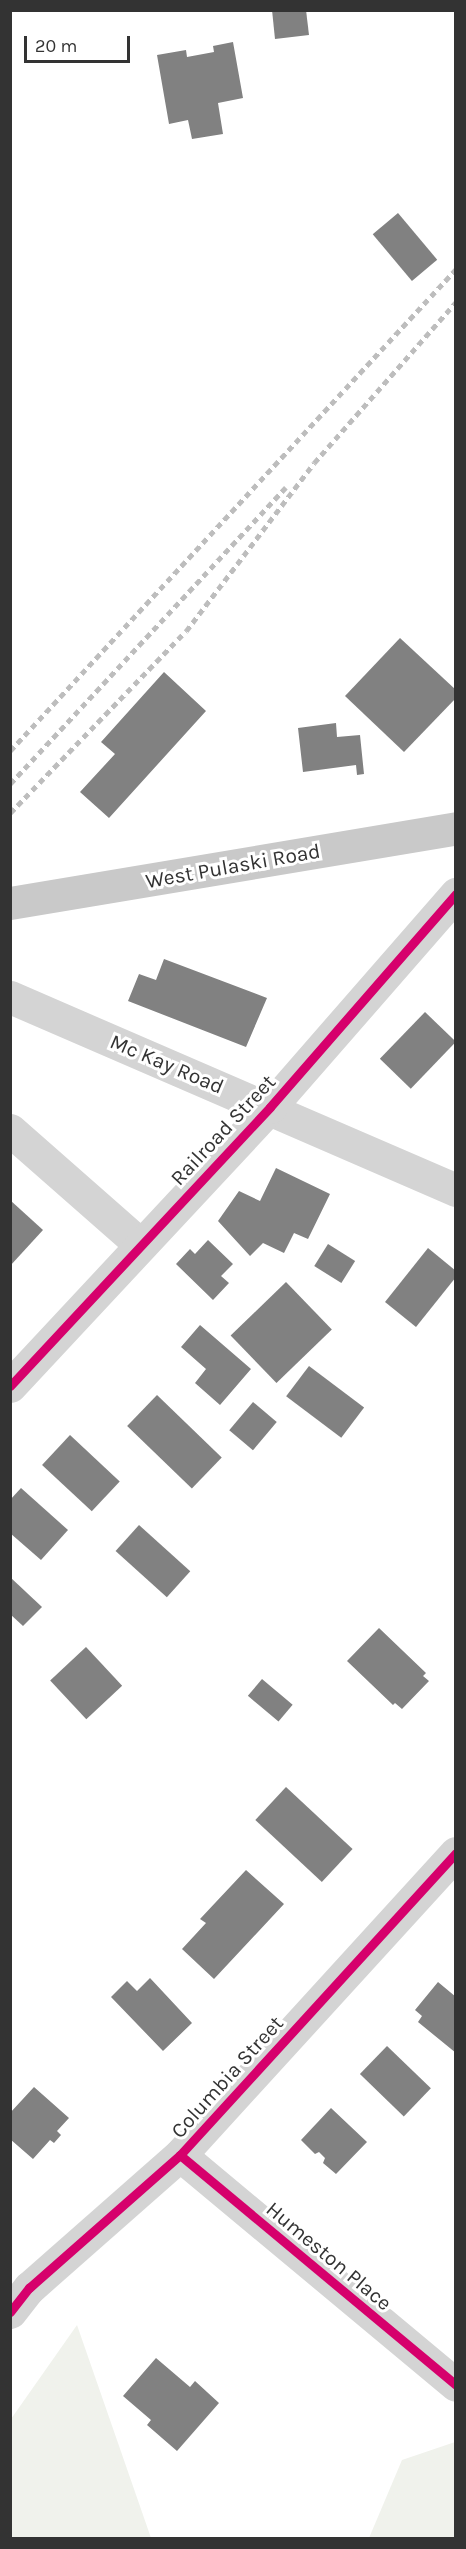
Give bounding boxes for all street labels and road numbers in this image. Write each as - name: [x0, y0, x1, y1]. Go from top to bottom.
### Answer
- street label: West Pulaski Road: [144, 838, 322, 894]
- street label: Mc Kay Road: [106, 1029, 228, 1099]
- street label: Railroad Street: [165, 1069, 281, 1191]
- street label: Columbia Street: [166, 2011, 288, 2143]
- street label: Humeston Place: [261, 2196, 397, 2316]

